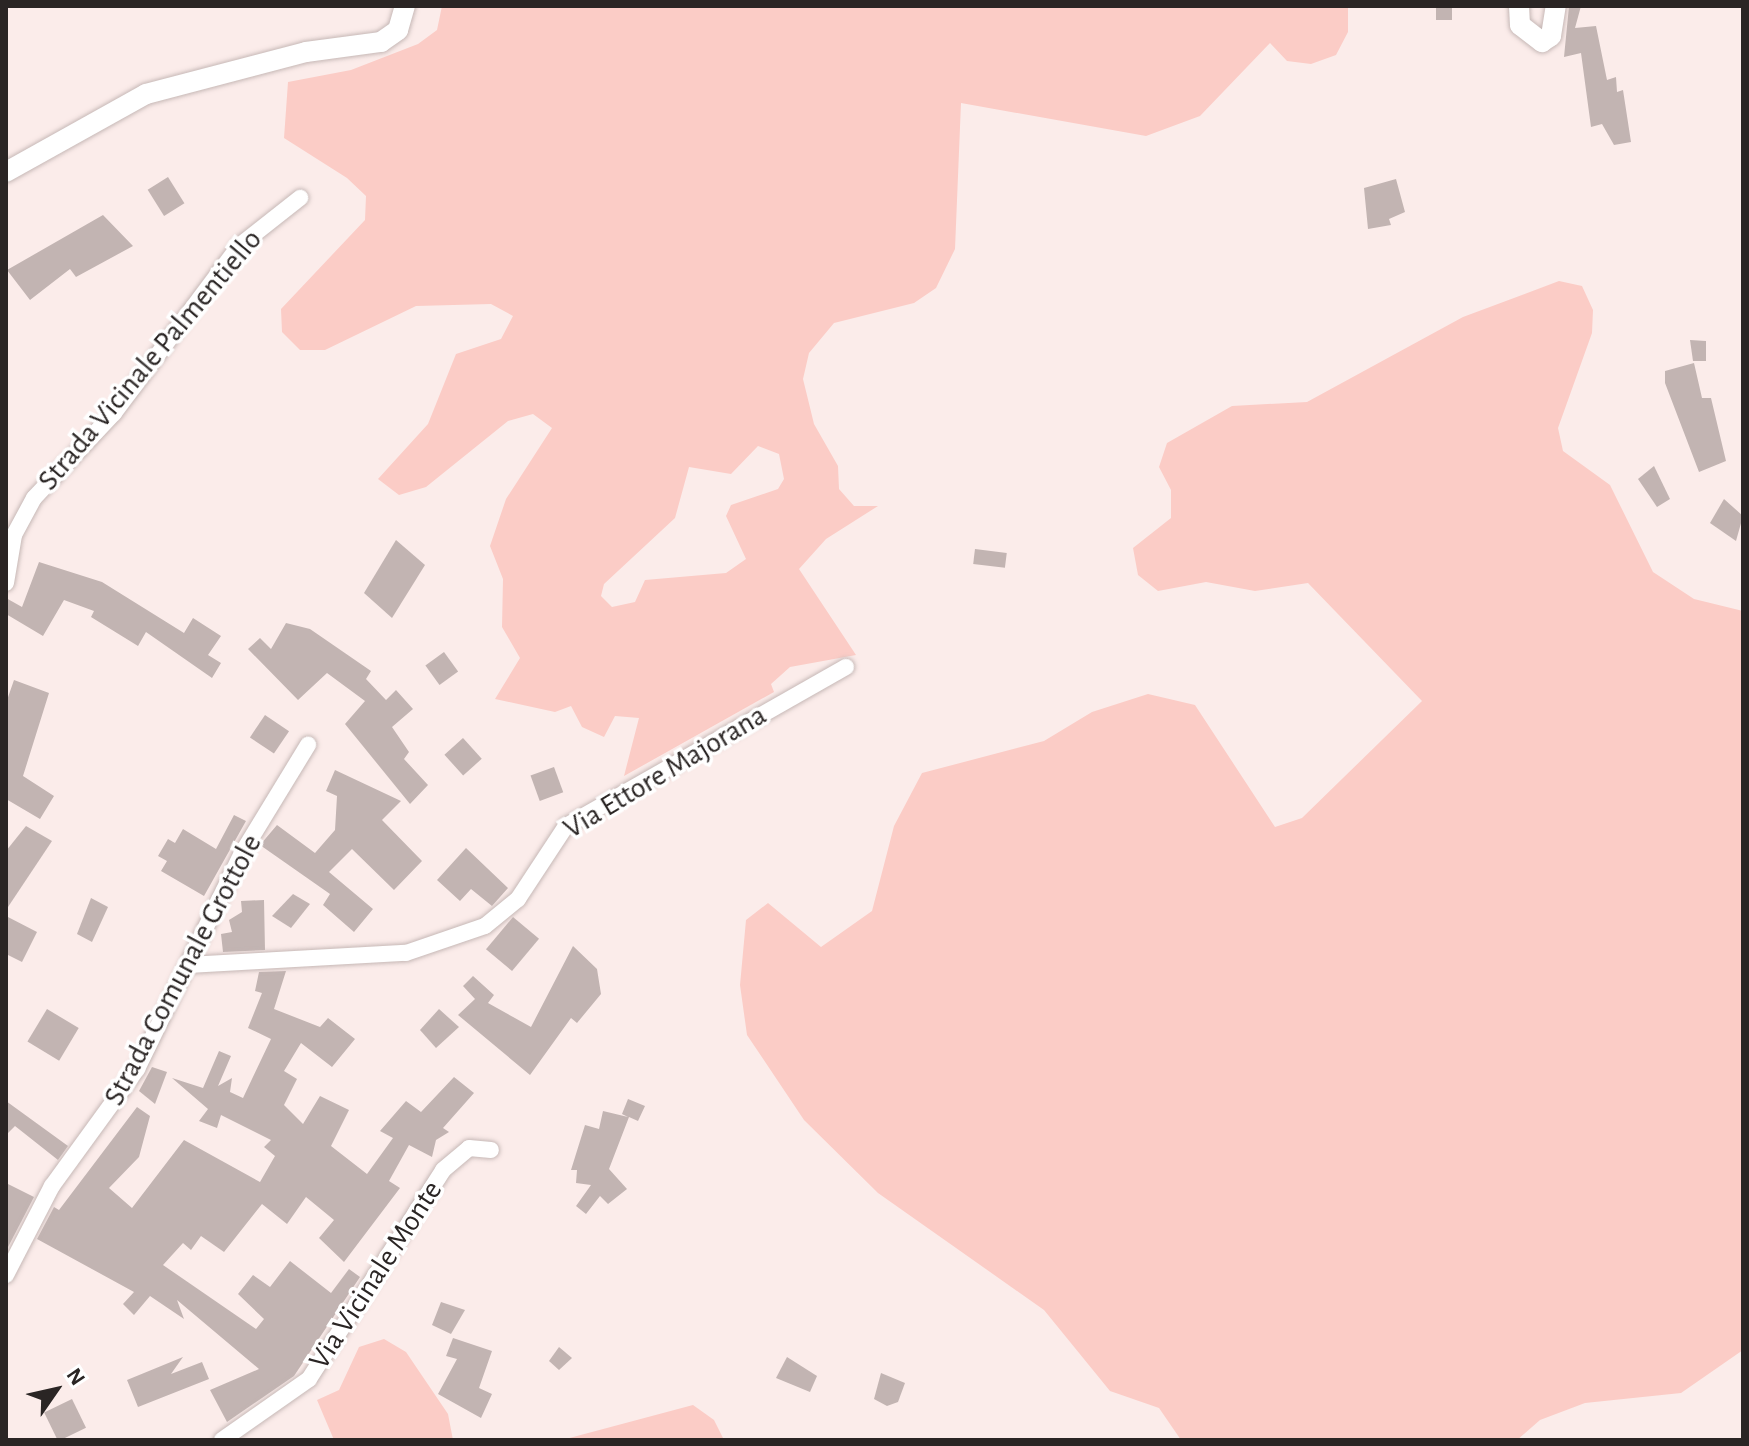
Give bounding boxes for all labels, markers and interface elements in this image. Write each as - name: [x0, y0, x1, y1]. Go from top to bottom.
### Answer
- street label: Strada Vicinale Palmentiello: [30, 222, 270, 498]
- street label: Via Ettore Majorana: [557, 697, 773, 847]
- street label: Strada Comunale Grottole: [96, 828, 270, 1112]
- street label: Via Vicinale Monte: [302, 1174, 450, 1376]
- north arrow: [16, 1350, 96, 1430]
- text: N: [62, 1364, 89, 1389]

